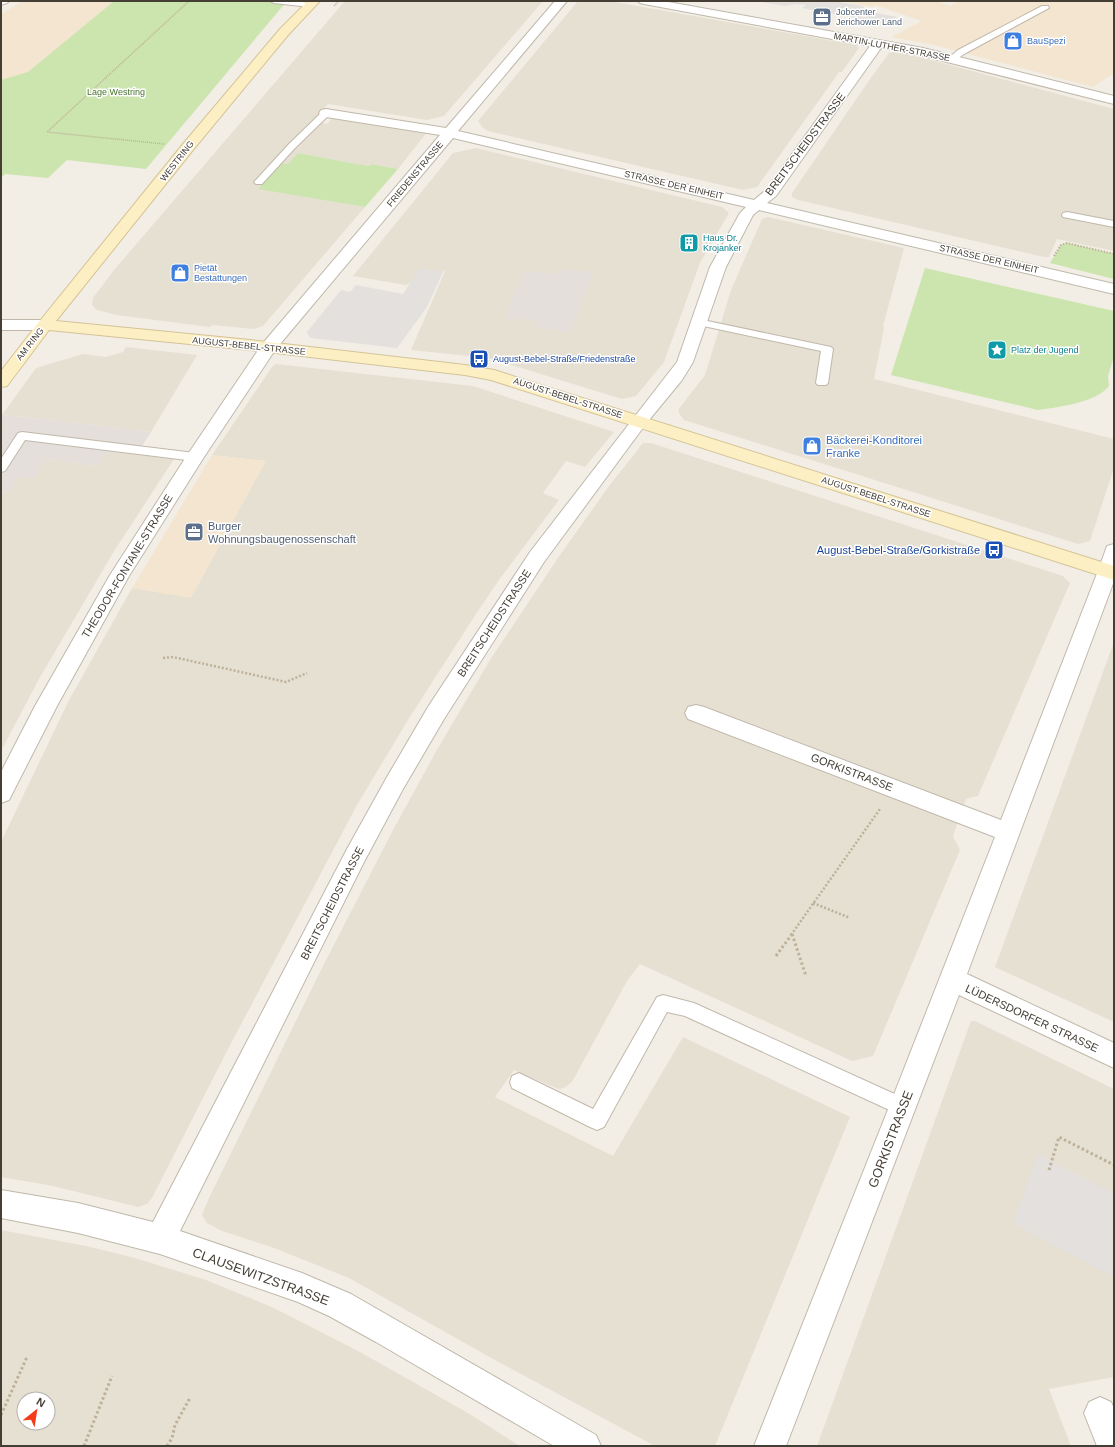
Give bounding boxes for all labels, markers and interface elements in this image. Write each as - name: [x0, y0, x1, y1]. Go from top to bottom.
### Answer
- office icon: Jobcenter Jerichower Land: [811, 6, 833, 28]
- place label: Jobcenter Jerichower Land: [836, 7, 902, 27]
- shop icon: BauSpezi: [1002, 30, 1024, 52]
- street label: MARTIN-LUTHER-STRASSE: [833, 31, 951, 63]
- place label: BauSpezi: [1027, 36, 1066, 46]
- park label: Lage Westring: [87, 87, 145, 97]
- street label: BREITSCHEIDSTRASSE: [763, 90, 847, 198]
- street label: WESTRING: [158, 139, 196, 183]
- street label: FRIEDENSTRASSE: [385, 140, 445, 208]
- street label: STRASSE DER EINHEIT: [623, 169, 725, 201]
- building icon: Haus Dr. Krojanker: [678, 232, 700, 254]
- place label: Haus Dr. Krojanker: [703, 233, 742, 253]
- street label: STRASSE DER EINHEIT: [938, 243, 1040, 275]
- shop icon: Pietät Bestattungen: [169, 262, 191, 284]
- place label: Pietät Bestattungen: [194, 263, 247, 283]
- street label: AM RING: [14, 326, 46, 362]
- street label: AUGUST-BEBEL-STRASSE: [192, 335, 306, 357]
- place icon: Platz der Jugend: [986, 339, 1008, 361]
- place label: Platz der Jugend: [1011, 345, 1079, 355]
- bus stop icon: August-Bebel-Straße/Friedenstraße: [468, 348, 490, 370]
- place label: August-Bebel-Straße/Friedenstraße: [493, 354, 636, 364]
- street label: AUGUST-BEBEL-STRASSE: [512, 376, 624, 420]
- place label: Bäckerei-Konditorei Franke: [826, 434, 922, 459]
- shop icon: Bäckerei-Konditorei Franke: [801, 435, 823, 457]
- street label: AUGUST-BEBEL-STRASSE: [820, 475, 932, 519]
- street label: THEODOR-FONTANE-STRASSE: [79, 492, 175, 640]
- place label: Burger Wohnungsbaugenossenschaft: [208, 520, 356, 545]
- office icon: Burger Wohnungsbaugenossenschaft: [183, 521, 205, 543]
- bus stop icon: August-Bebel-Straße/Gorkistraße: [983, 539, 1005, 561]
- place label: August-Bebel-Straße/Gorkistraße: [817, 544, 980, 556]
- street label: BREITSCHEIDSTRASSE: [455, 567, 533, 679]
- street label: GORKISTRASSE: [809, 751, 895, 793]
- street label: BREITSCHEIDSTRASSE: [298, 844, 366, 962]
- street label: LÜDERSDORFER STRASSE: [964, 982, 1100, 1054]
- street label: GORKISTRASSE: [865, 1088, 916, 1190]
- street label: CLAUSEWITZSTRASSE: [190, 1245, 332, 1308]
- north arrow: [16, 1391, 56, 1431]
- text: N: [35, 1395, 47, 1410]

